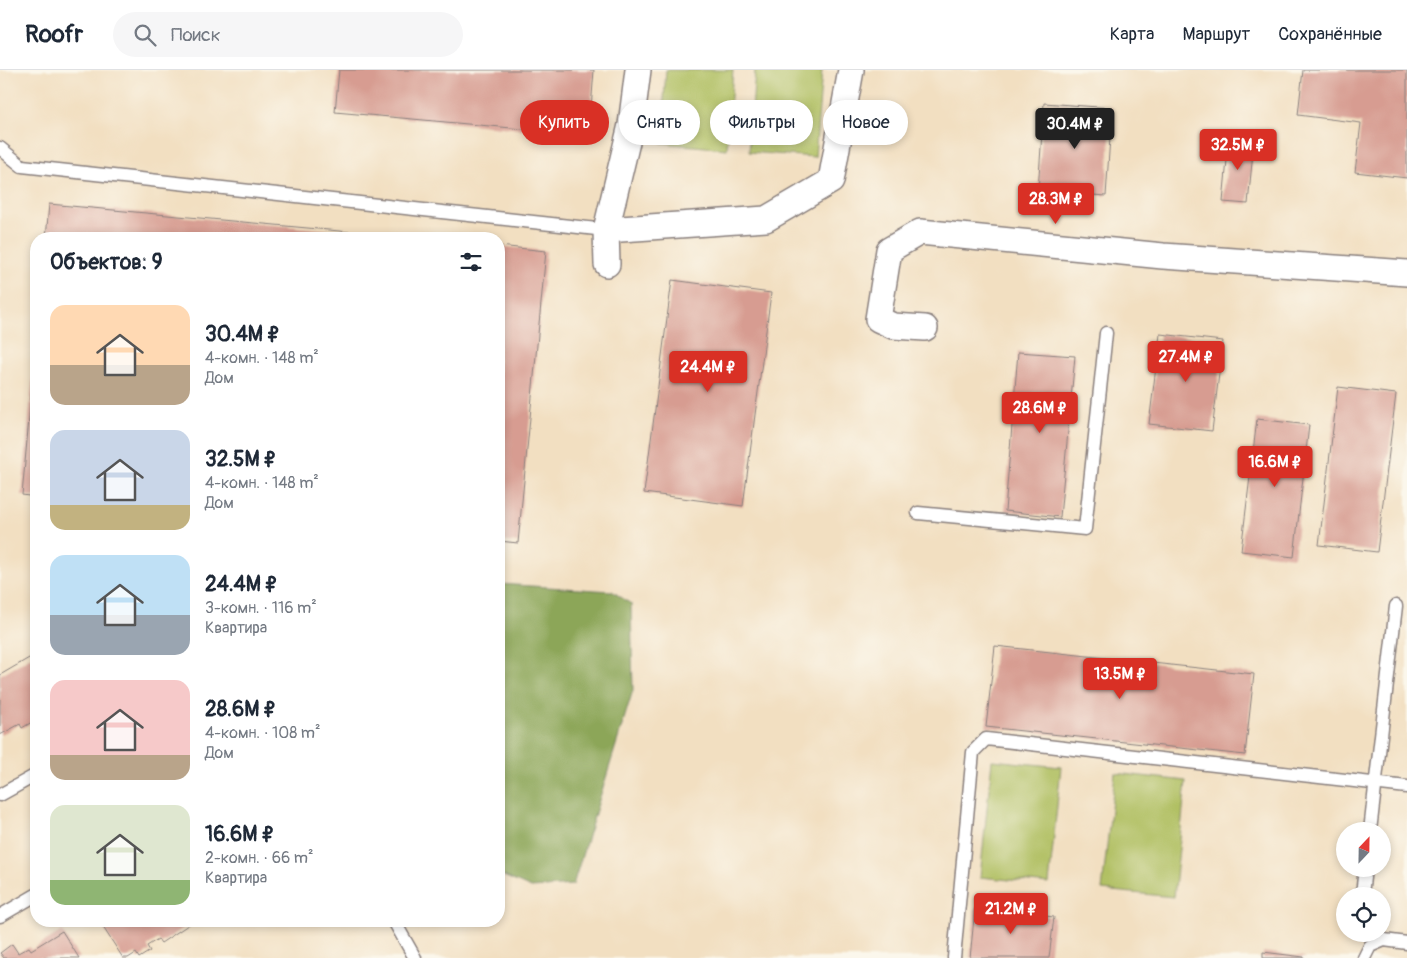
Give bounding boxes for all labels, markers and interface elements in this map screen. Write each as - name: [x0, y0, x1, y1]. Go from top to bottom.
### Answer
- search box: [113, 12, 463, 57]
- text: Roofr: [25, 20, 83, 49]
- icon: search: [131, 21, 159, 49]
- text: Поиск: [171, 23, 221, 47]
- text: Карта: [1110, 23, 1154, 46]
- text: Маршрут: [1182, 23, 1250, 46]
- text: Сохранённые: [1278, 23, 1382, 46]
- chip: Купить: [520, 100, 609, 145]
- chip: Снять: [619, 100, 700, 145]
- chip: Фильтры: [710, 100, 813, 145]
- chip: Новое: [823, 100, 908, 145]
- pin: 30.4M ₽: [1029, 108, 1121, 150]
- text: 30.4M ₽: [1046, 114, 1104, 134]
- pin: 32.5M ₽: [1192, 128, 1284, 171]
- text: 32.5M ₽: [1211, 135, 1265, 155]
- pin: 28.3M ₽: [1010, 182, 1102, 225]
- text: 28.3M ₽: [1029, 189, 1083, 209]
- icon: filters: [457, 248, 485, 276]
- text: Объектов: 9: [50, 249, 163, 276]
- text: 30.4M ₽: [205, 321, 280, 348]
- icon: home: [90, 325, 150, 385]
- pin: 27.4M ₽: [1140, 340, 1232, 383]
- text: 27.4M ₽: [1159, 347, 1213, 367]
- text: 4-комн. · 148 m²: [205, 348, 319, 368]
- pin: 24.4M ₽: [662, 350, 754, 393]
- text: 24.4M ₽: [680, 357, 736, 377]
- text: Дом: [205, 368, 234, 388]
- pin: 28.6M ₽: [994, 392, 1086, 434]
- text: 28.6M ₽: [1013, 398, 1067, 418]
- text: 32.5M ₽: [205, 446, 277, 473]
- pin: 16.6M ₽: [1229, 446, 1321, 488]
- icon: home: [90, 450, 150, 510]
- text: 16.6M ₽: [1249, 452, 1301, 472]
- text: 4-комн. · 148 m²: [205, 473, 319, 493]
- text: Дом: [205, 493, 234, 513]
- text: 24.4M ₽: [205, 571, 278, 598]
- icon: home: [90, 575, 150, 635]
- text: 3-комн. · 116 m²: [205, 598, 317, 618]
- text: Квартира: [205, 618, 267, 638]
- pin: 13.5M ₽: [1074, 658, 1166, 700]
- text: 13.5M ₽: [1094, 664, 1146, 684]
- text: 28.6M ₽: [205, 696, 276, 723]
- icon: home: [90, 700, 150, 760]
- text: 4-комн. · 108 m²: [205, 723, 321, 743]
- text: Дом: [205, 743, 234, 763]
- text: 16.6M ₽: [205, 821, 275, 848]
- north arrow: [1336, 822, 1391, 878]
- map controls: [1336, 822, 1391, 942]
- icon: home: [90, 825, 150, 885]
- text: 2-комн. · 66 m²: [205, 848, 314, 868]
- text: Квартира: [205, 868, 267, 888]
- button: locate: [1336, 887, 1391, 942]
- pin: 21.2M ₽: [965, 892, 1057, 935]
- text: 21.2M ₽: [985, 899, 1037, 919]

